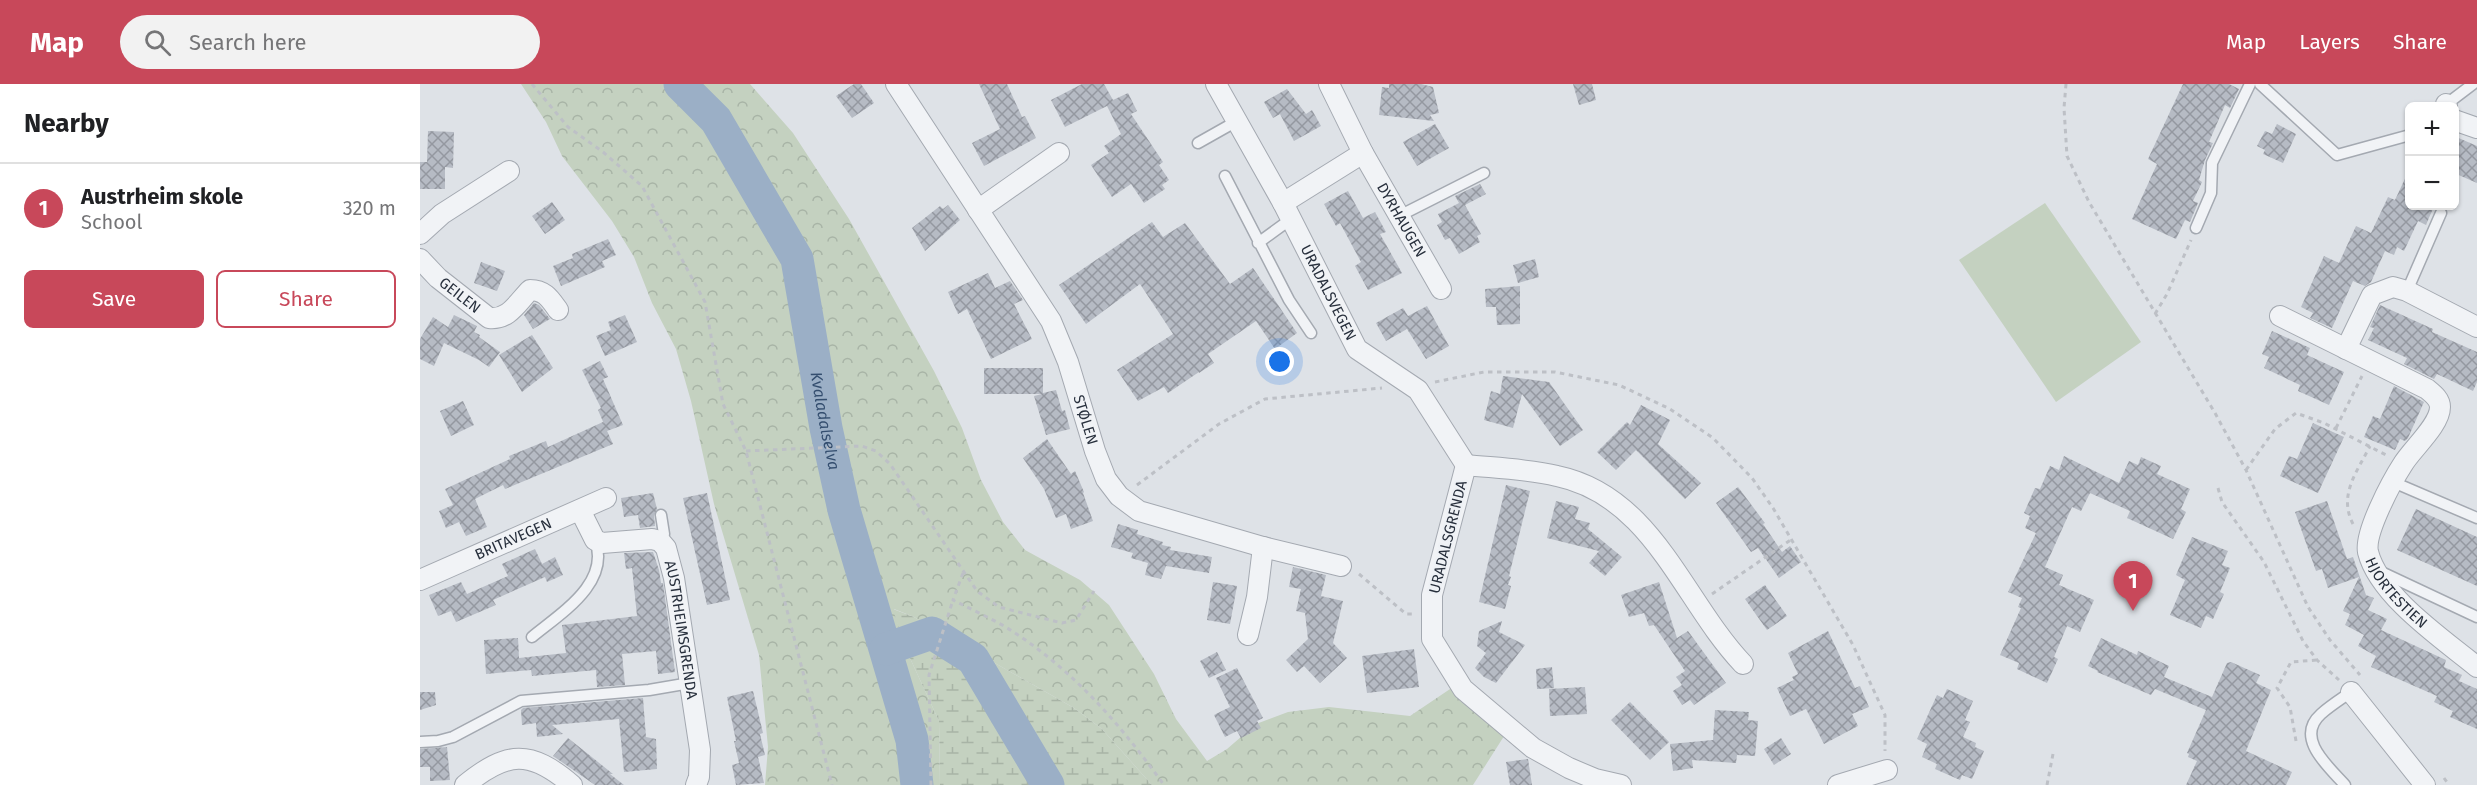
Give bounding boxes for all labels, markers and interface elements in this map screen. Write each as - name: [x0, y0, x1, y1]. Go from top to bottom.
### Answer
- search box: [120, 15, 540, 69]
- text: Map: [30, 26, 84, 59]
- icon: search: [141, 26, 174, 59]
- text: Search here: [189, 29, 307, 56]
- text: Map: [2226, 29, 2266, 55]
- text: Layers: [2299, 29, 2360, 55]
- text: Share: [2393, 29, 2447, 55]
- map controls: [2405, 102, 2459, 210]
- button: +: [2405, 102, 2459, 156]
- text: Nearby: [24, 108, 109, 139]
- button: −: [2405, 156, 2459, 210]
- street label: DYRHAUGEN: [1373, 179, 1430, 260]
- text: Austrheim skole: [81, 183, 243, 210]
- text: 1: [39, 196, 48, 220]
- text: 320 m: [343, 196, 396, 220]
- text: School: [81, 210, 142, 234]
- street label: URADALSVEGEN: [1297, 242, 1360, 343]
- button: Save: [24, 270, 204, 328]
- button: Share: [216, 270, 396, 328]
- street label: GEILEN: [436, 273, 484, 317]
- your location: [1265, 347, 1294, 376]
- water label: Kvaladalselva: [807, 370, 844, 472]
- street label: STØLEN: [1069, 393, 1102, 447]
- street label: URADALSGRENDA: [1425, 478, 1471, 595]
- street label: BRITAVEGEN: [472, 514, 554, 564]
- street label: HJORTESTIEN: [2361, 554, 2431, 632]
- street label: AUSTRHEIMSGRENDA: [661, 558, 701, 701]
- pin: 1: [2114, 562, 2152, 611]

